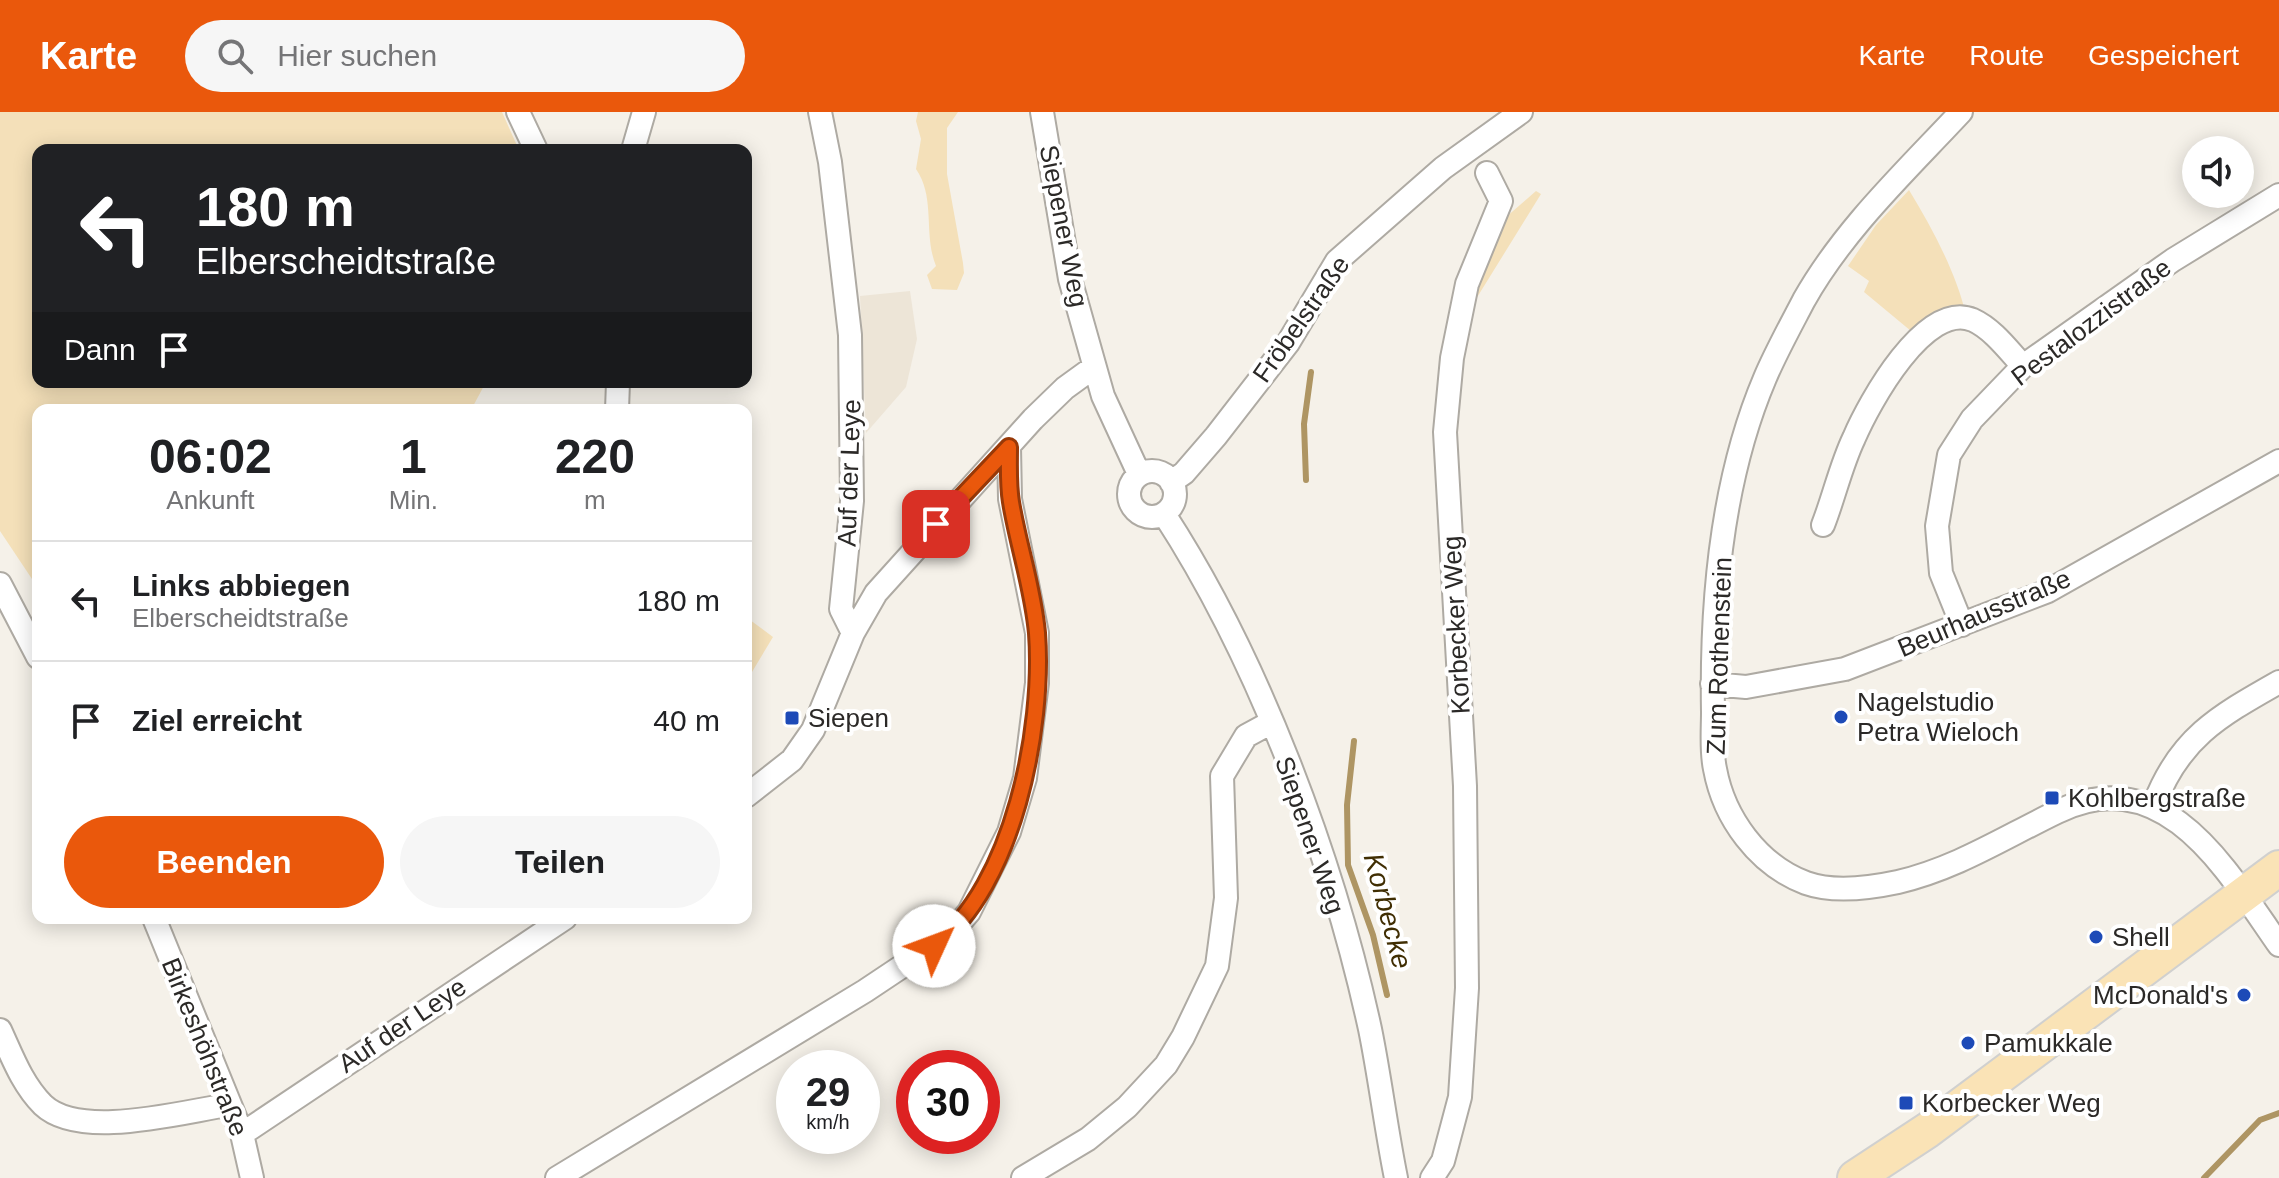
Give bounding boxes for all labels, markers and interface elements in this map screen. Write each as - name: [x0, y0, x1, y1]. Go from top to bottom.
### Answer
- search box: [185, 20, 745, 92]
- icon: search: [213, 34, 257, 78]
- text: Karte: [40, 35, 137, 77]
- text: Hier suchen: [277, 39, 437, 72]
- text: Karte: [1858, 40, 1925, 71]
- text: Route: [1969, 40, 2044, 71]
- text: Gespeichert: [2088, 40, 2239, 71]
- map controls: [2182, 136, 2254, 208]
- button: sound: [2182, 136, 2254, 208]
- street label: Siepener Weg: [1034, 142, 1094, 310]
- text: 180 m: [196, 175, 355, 238]
- icon: left: [64, 176, 168, 280]
- text: Elberscheidtstraße: [196, 241, 496, 282]
- street label: Fröbelstraße: [1246, 250, 1356, 388]
- street label: Pestalozzistraße: [2005, 252, 2177, 392]
- icon: arrive: [152, 328, 196, 372]
- text: Dann: [64, 333, 136, 366]
- street label: Auf der Leye: [831, 399, 867, 547]
- text: 06:02: [149, 430, 272, 483]
- text: 1: [400, 430, 427, 483]
- text: 220: [555, 430, 635, 483]
- text: Ankunft: [166, 485, 254, 515]
- text: Min.: [389, 485, 438, 515]
- text: m: [584, 485, 606, 515]
- pin: [902, 490, 970, 558]
- icon: arrive: [914, 502, 958, 546]
- street label: Korbecker Weg: [1436, 535, 1476, 715]
- street label: Zum Rothenstein: [1701, 557, 1737, 755]
- street label: Beurhausstraße: [1893, 563, 2075, 663]
- text: Links abbiegen: [132, 569, 350, 602]
- icon: left: [64, 579, 108, 623]
- text: 180 m: [637, 584, 720, 617]
- text: Elberscheidtstraße: [132, 603, 349, 633]
- place label: Nagelstudio Petra Wieloch: [1857, 687, 2019, 747]
- icon: arrive: [64, 699, 108, 743]
- place label: Siepen: [808, 703, 889, 733]
- text: Ziel erreicht: [132, 704, 302, 737]
- text: 40 m: [653, 704, 720, 737]
- marker: Nagelstudio Petra Wieloch: [1832, 708, 1850, 726]
- marker: Siepen: [783, 709, 801, 727]
- street label: Siepener Weg: [1269, 752, 1351, 918]
- place label: Kohlbergstraße: [2068, 783, 2246, 813]
- marker: Kohlbergstraße: [2043, 789, 2061, 807]
- button: Beenden: [64, 816, 384, 908]
- button: Teilen: [400, 816, 720, 908]
- water label: Korbecke: [1358, 850, 1418, 972]
- position arrow: [892, 904, 976, 988]
- place label: Shell: [2112, 922, 2170, 952]
- marker: Shell: [2087, 928, 2105, 946]
- street label: Birkeshöhstraße: [156, 954, 254, 1140]
- street label: Auf der Leye: [332, 971, 472, 1079]
- place label: McDonald's: [2093, 980, 2228, 1010]
- marker: McDonald's: [2235, 986, 2253, 1004]
- place label: Pamukkale: [1984, 1028, 2113, 1058]
- marker: Pamukkale: [1959, 1034, 1977, 1052]
- speed limit sign: 30: [896, 1050, 1000, 1154]
- text: 29: [806, 1070, 850, 1114]
- place label: Korbecker Weg: [1922, 1088, 2101, 1118]
- marker: Korbecker Weg: [1897, 1094, 1915, 1112]
- text: km/h: [806, 1111, 850, 1133]

